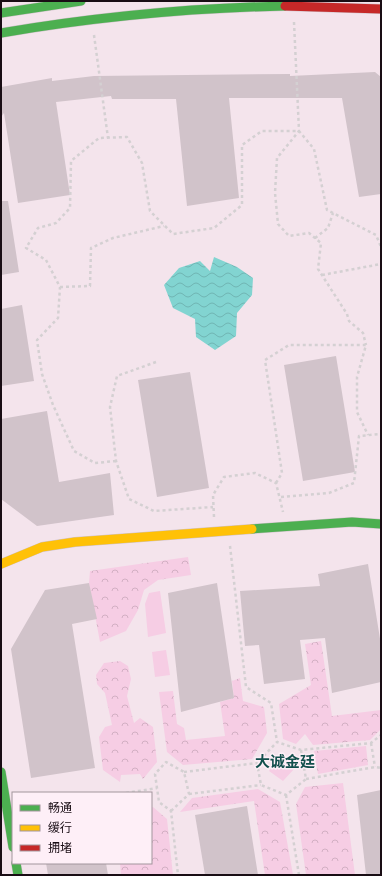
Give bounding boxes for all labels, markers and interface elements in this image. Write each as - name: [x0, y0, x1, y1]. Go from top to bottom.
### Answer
- district label: 大诚金廷: [255, 751, 315, 771]
- legend: [12, 792, 152, 864]
- text: 畅通: [48, 799, 72, 816]
- text: 缓行: [48, 819, 72, 836]
- text: 拥堵: [48, 839, 72, 856]

